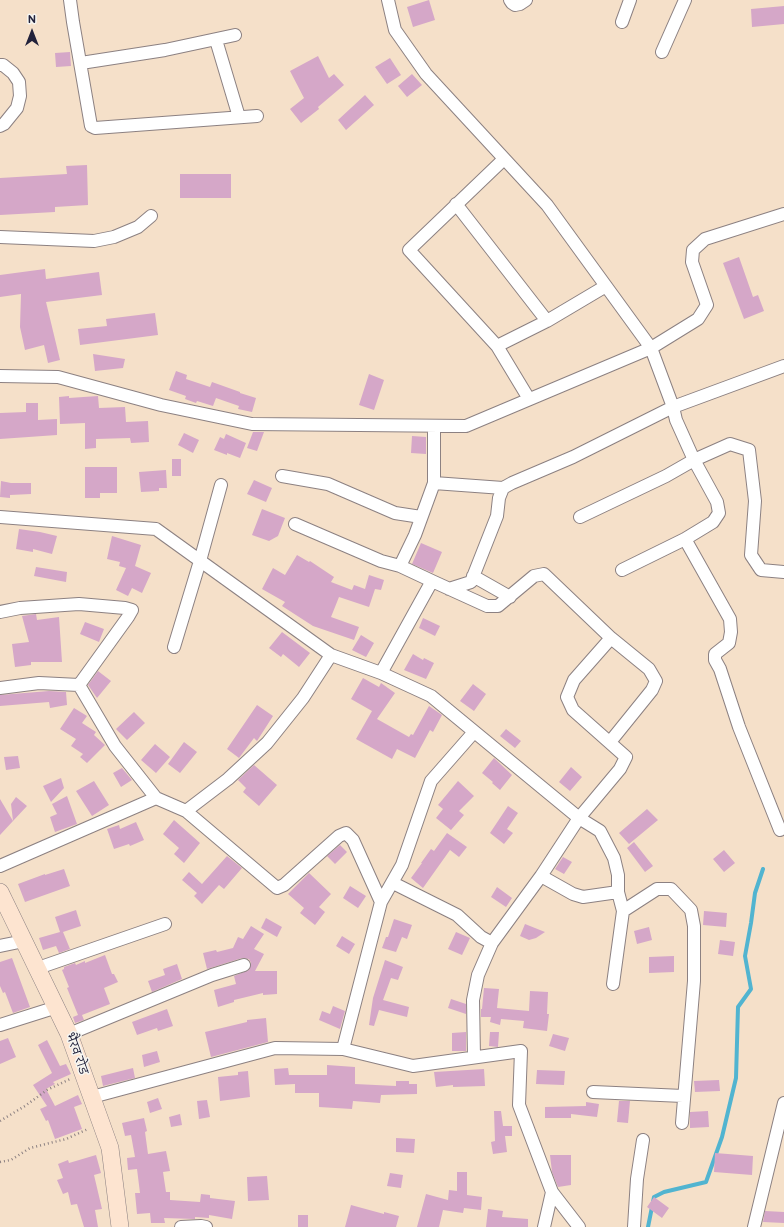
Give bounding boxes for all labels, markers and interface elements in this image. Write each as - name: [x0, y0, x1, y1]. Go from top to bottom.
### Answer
- north arrow: [12, 12, 52, 52]
- text: N: [28, 13, 36, 26]
- street label: भैरव रोड: [62, 1031, 90, 1077]

